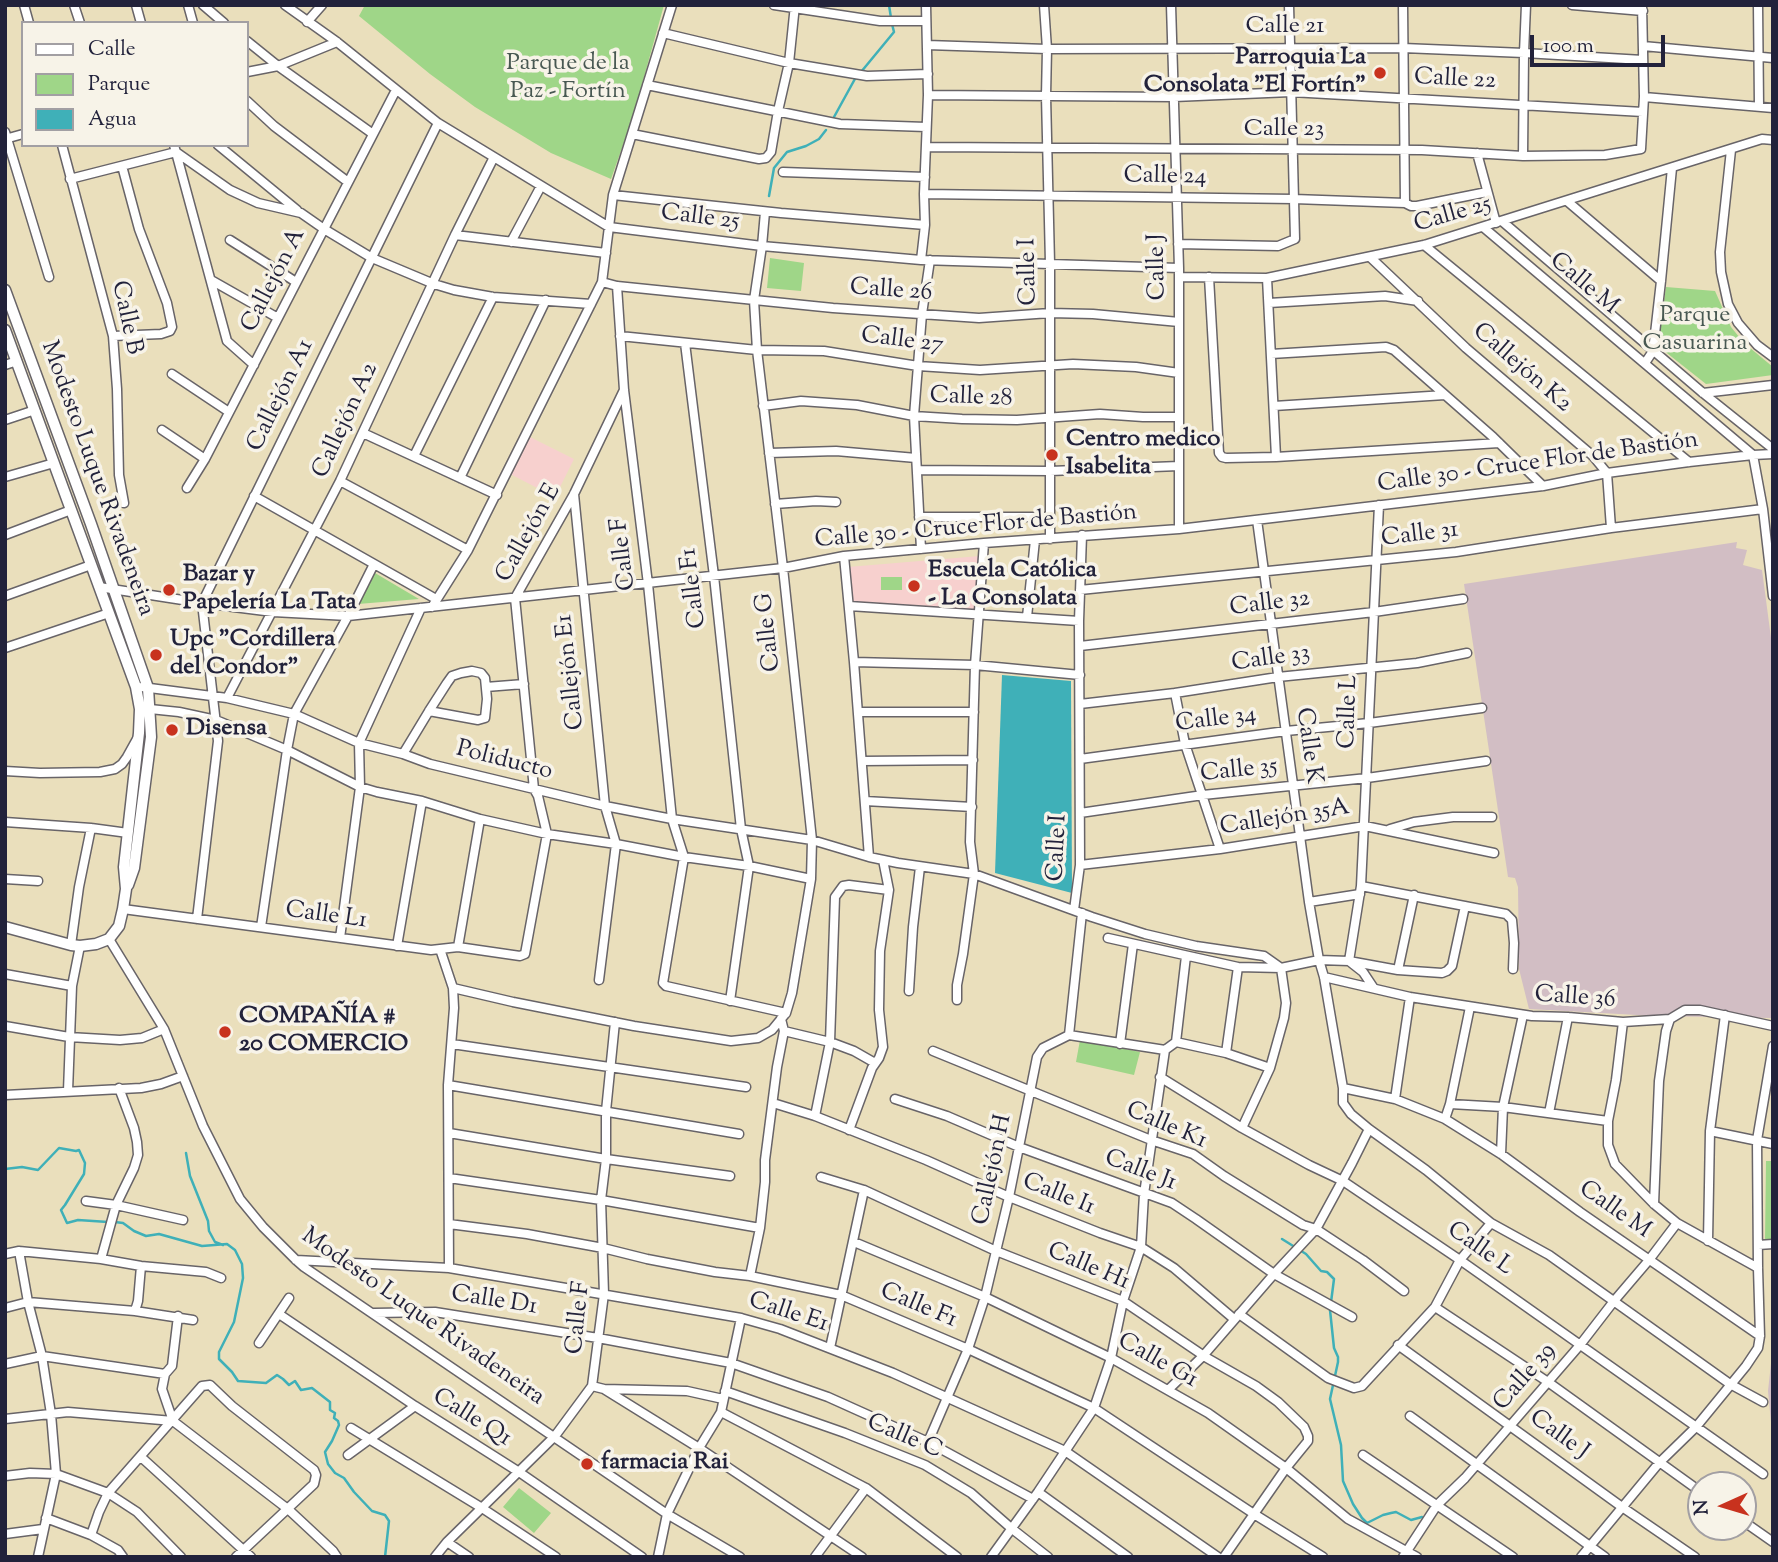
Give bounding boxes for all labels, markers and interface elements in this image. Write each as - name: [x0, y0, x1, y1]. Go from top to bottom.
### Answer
- street label: Calle 21: [1246, 14, 1324, 42]
- legend: [21, 21, 248, 147]
- scale bar: [1533, 21, 1668, 65]
- text: 100 m: [1543, 32, 1594, 62]
- text: Calle: [88, 35, 136, 65]
- place label: Parroquia La Consolata "El Fortín": [1144, 45, 1366, 101]
- park label: Parque de la Paz - Fortín: [506, 51, 630, 107]
- street label: Calle 22: [1413, 64, 1497, 98]
- marker: Parroquia La Consolata "El Fortín": [1372, 65, 1388, 81]
- text: Parque: [88, 70, 150, 100]
- text: Agua: [88, 105, 137, 135]
- street label: Calle 23: [1244, 117, 1324, 145]
- street label: Calle 24: [1123, 163, 1207, 193]
- street label: Calle 25: [1411, 191, 1495, 241]
- street label: Calle 25: [659, 200, 741, 238]
- street label: Callejón A: [237, 224, 313, 338]
- street label: Calle J: [1144, 234, 1174, 300]
- street label: Calle I: [1015, 238, 1045, 306]
- street label: Calle M: [1542, 248, 1624, 322]
- street label: Calle 26: [849, 275, 933, 309]
- street label: Calle B: [103, 279, 147, 357]
- park label: Parque Casuarina: [1642, 303, 1748, 359]
- street label: Callejón K2: [1466, 318, 1576, 420]
- street label: Calle 27: [859, 323, 945, 361]
- street label: Callejón A1: [243, 335, 321, 457]
- street label: Modesto Luque Rivadeneira: [33, 338, 159, 620]
- street label: Callejón A2: [308, 359, 386, 483]
- street label: Calle 28: [929, 383, 1013, 415]
- place label: Centro medico Isabelita: [1066, 427, 1220, 483]
- street label: Calle 30 - Cruce Flor de Bastión: [1376, 427, 1700, 501]
- marker: Centro medico Isabelita: [1044, 447, 1060, 463]
- street label: Callejón E: [491, 480, 569, 588]
- street label: Calle 30 - Cruce Flor de Bastión: [814, 500, 1138, 556]
- street label: Calle F: [606, 516, 644, 592]
- street label: Calle 31: [1380, 517, 1460, 555]
- street label: Calle F1: [676, 546, 714, 630]
- place label: Escuela Católica - La Consolata: [928, 558, 1097, 614]
- place label: Bazar y Papelería La Tata: [183, 562, 357, 618]
- marker: Escuela Católica - La Consolata: [906, 578, 922, 594]
- marker: Bazar y Papelería La Tata: [161, 582, 177, 598]
- street label: Calle 32: [1228, 586, 1312, 624]
- street label: Calle G: [752, 591, 788, 673]
- street label: Callejón E1: [552, 613, 592, 731]
- place label: Upc "Cordillera del Condor": [170, 627, 335, 683]
- street label: Calle 33: [1230, 640, 1312, 680]
- marker: Upc "Cordillera del Condor": [148, 647, 164, 663]
- street label: Calle L: [1334, 675, 1366, 749]
- street label: Calle 34: [1174, 702, 1258, 740]
- street label: Calle K: [1287, 706, 1327, 786]
- place label: Disensa: [186, 716, 267, 744]
- marker: Disensa: [164, 722, 180, 738]
- street label: Poliducto: [453, 736, 555, 788]
- street label: Calle 35: [1199, 754, 1279, 790]
- street label: Callejón 35A: [1218, 795, 1352, 843]
- street label: Calle I: [1043, 814, 1075, 882]
- street label: Calle L1: [283, 897, 369, 937]
- street label: Calle 36: [1534, 982, 1616, 1016]
- place label: COMPAÑÍA # 20 COMERCIO: [239, 1004, 408, 1060]
- marker: COMPAÑÍA # 20 COMERCIO: [217, 1024, 233, 1040]
- street label: Calle K1: [1121, 1097, 1211, 1157]
- street label: Callejón H: [968, 1112, 1020, 1228]
- street label: Calle J1: [1100, 1145, 1180, 1199]
- street label: Calle I1: [1018, 1168, 1098, 1224]
- street label: Calle M: [1572, 1176, 1656, 1246]
- street label: Calle L: [1440, 1217, 1518, 1283]
- street label: Modesto Luque Rivadeneira: [295, 1223, 549, 1413]
- street label: Calle H1: [1042, 1238, 1134, 1298]
- street label: Calle F1: [875, 1278, 961, 1336]
- street label: Calle F: [562, 1280, 598, 1356]
- street label: Calle D1: [449, 1281, 539, 1323]
- street label: Calle E1: [744, 1288, 832, 1340]
- street label: Calle G1: [1112, 1328, 1202, 1396]
- street label: Calle 39: [1489, 1338, 1563, 1418]
- street label: Calle Q1: [426, 1384, 516, 1454]
- street label: Calle J: [1523, 1405, 1593, 1467]
- street label: Calle C: [862, 1409, 946, 1467]
- place label: farmacia Rai: [601, 1450, 729, 1478]
- marker: farmacia Rai: [579, 1456, 595, 1472]
- north arrow: [1687, 1471, 1757, 1541]
- text: N: [1689, 1499, 1717, 1516]

